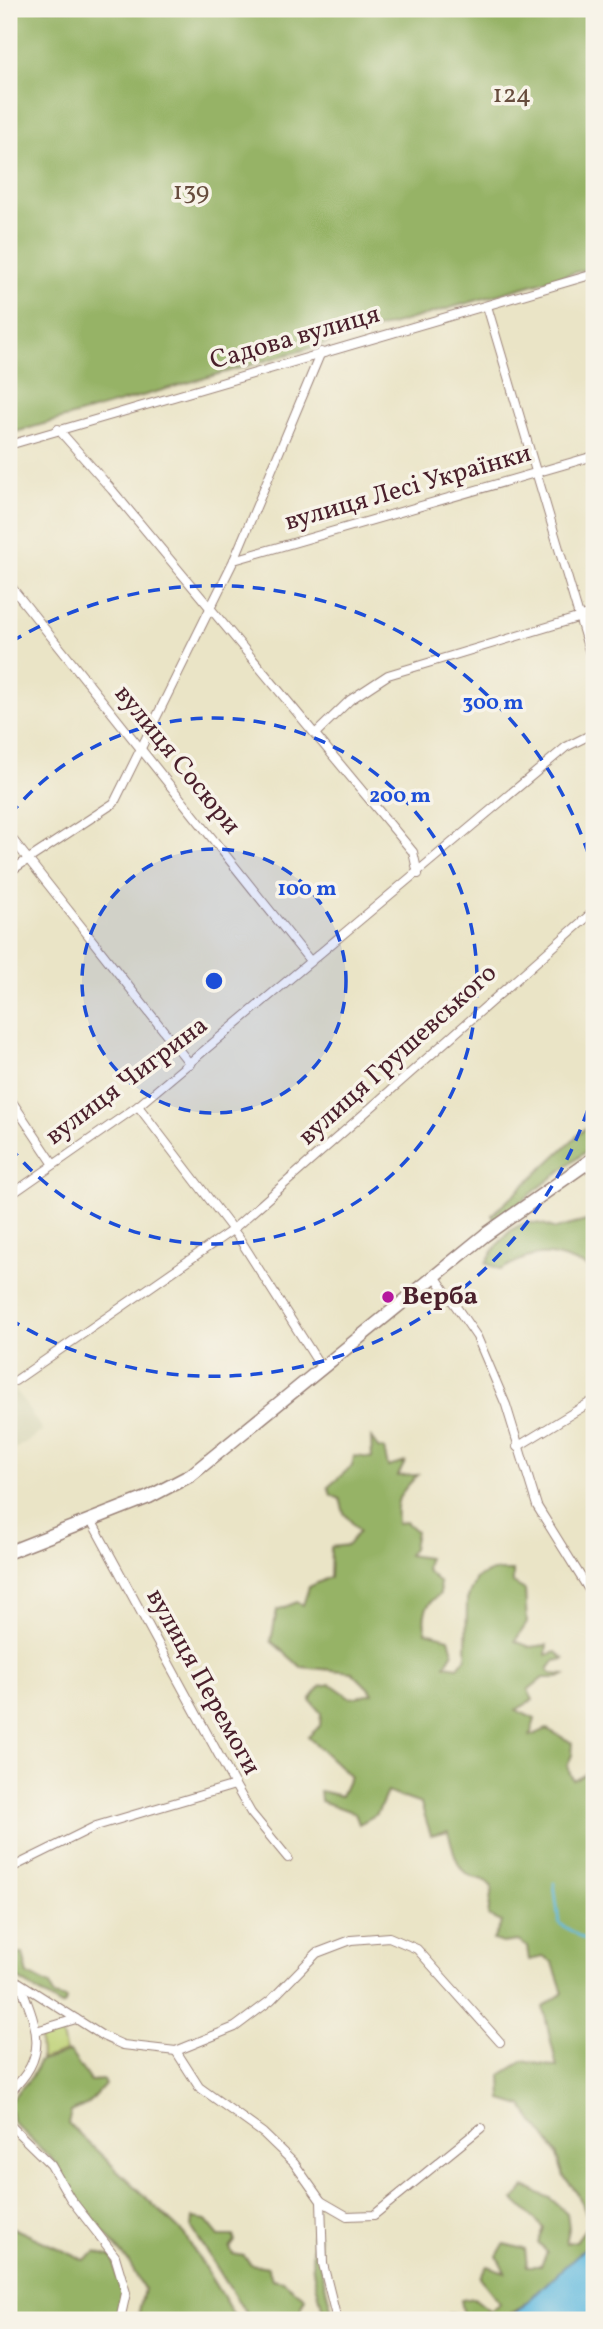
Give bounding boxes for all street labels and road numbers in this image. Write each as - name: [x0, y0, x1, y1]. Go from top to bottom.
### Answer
- street label: Садова вулиця: [206, 297, 384, 379]
- street label: вулиця Лесі Українки: [280, 436, 536, 540]
- street label: вулиця Сосюри: [105, 678, 249, 842]
- street label: вулиця Грушевського: [291, 956, 505, 1154]
- street label: вулиця Чигрина: [38, 1008, 216, 1154]
- street label: вулиця Перемоги: [137, 1582, 269, 1782]

